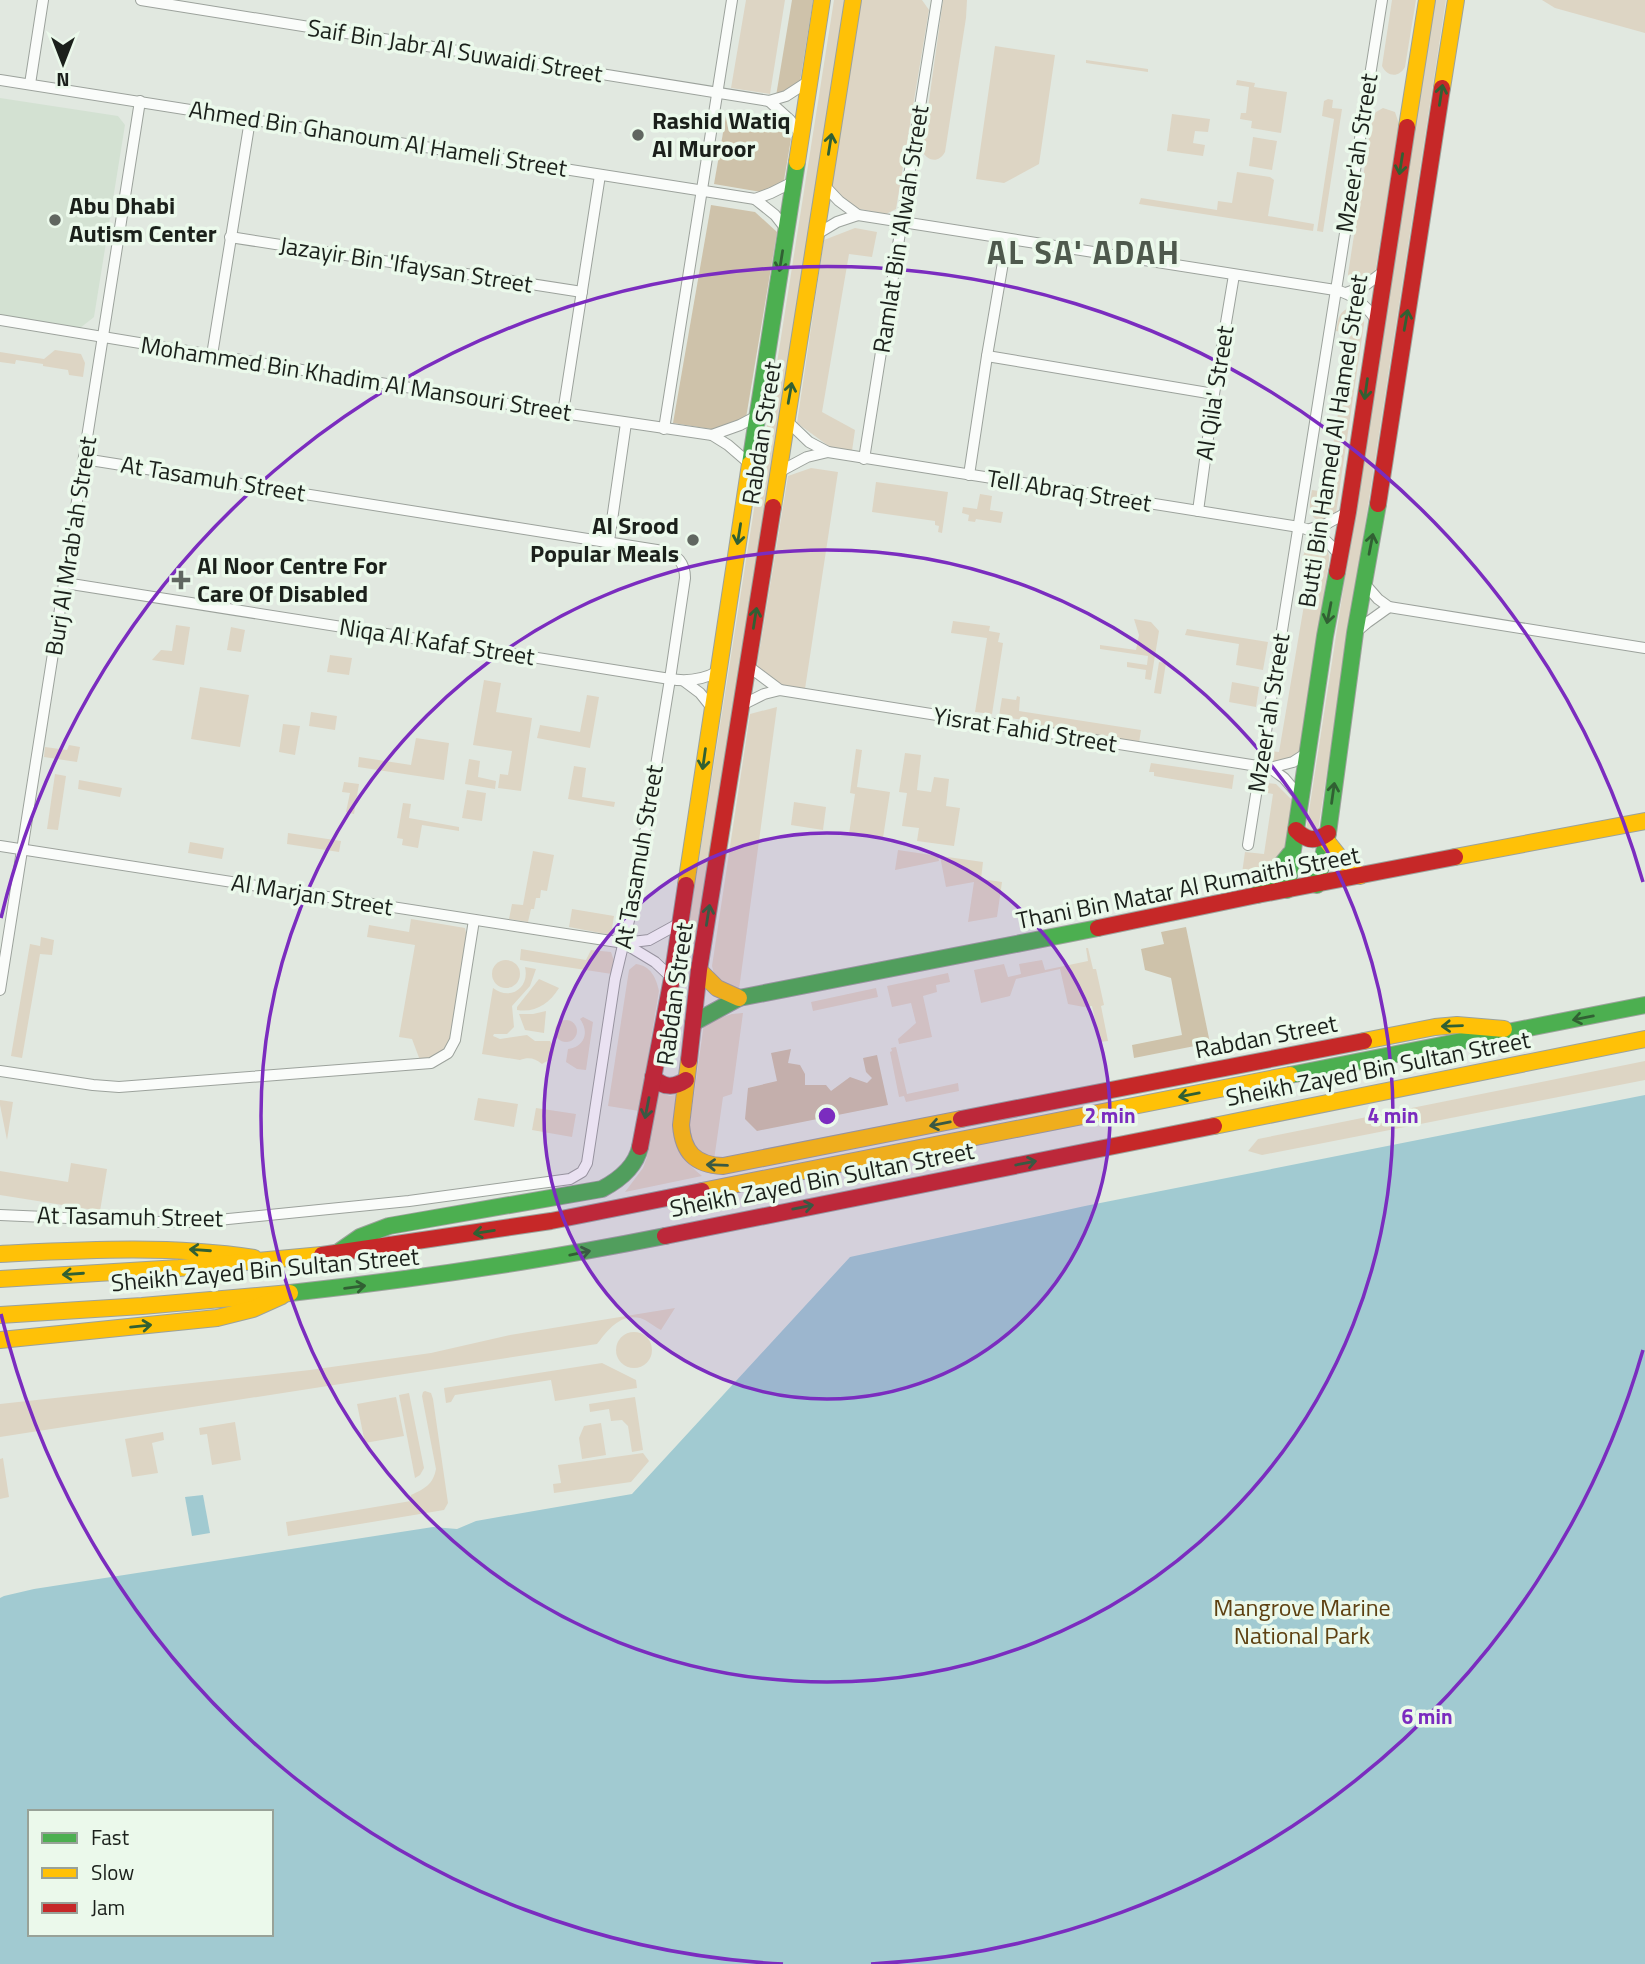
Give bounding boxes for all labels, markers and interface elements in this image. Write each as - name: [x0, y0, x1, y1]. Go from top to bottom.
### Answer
- street label: Saif Bin Jabr Al Suwaidi Street: [305, 9, 606, 91]
- north arrow: [28, 28, 98, 98]
- text: N: [56, 66, 70, 95]
- street label: Mzeer'ah Street: [1326, 70, 1386, 235]
- one-way arrow: [1435, 84, 1448, 107]
- street label: Ahmed Bin Ghanoum Al Hameli Street: [186, 90, 570, 186]
- place label: Rashid Watiq Al Muroor: [652, 102, 790, 166]
- street label: Ramlat Bin 'Alwah Street: [863, 102, 937, 355]
- marker: Rashid Watiq Al Muroor: [630, 127, 646, 143]
- one-way arrow: [824, 133, 837, 156]
- one-way arrow: [1394, 152, 1407, 175]
- place label: Abu Dhabi Autism Center: [69, 187, 217, 251]
- marker: Abu Dhabi Autism Center: [47, 212, 63, 228]
- street label: Jazayir Bin 'Ifaysan Street: [277, 226, 536, 302]
- district label: AL SA' ADAH: [987, 228, 1181, 276]
- one-way arrow: [774, 249, 787, 272]
- street label: Butti Bin Hamed Al Hamed Street: [1288, 271, 1376, 610]
- one-way arrow: [1400, 309, 1413, 331]
- street label: Al Qila' Street: [1186, 322, 1243, 463]
- street label: Mohammed Bin Khadim Al Mansouri Street: [138, 326, 575, 430]
- street label: Rabdan Street: [732, 358, 790, 507]
- one-way arrow: [1359, 377, 1372, 400]
- one-way arrow: [784, 382, 797, 405]
- street label: Burj Al Mrab'ah Street: [35, 433, 105, 658]
- street label: At Tasamuh Street: [118, 446, 308, 510]
- street label: Tell Abraq Street: [984, 459, 1154, 521]
- place label: Al Srood Popular Meals: [530, 507, 679, 571]
- one-way arrow: [732, 522, 745, 545]
- marker: Al Srood Popular Meals: [685, 532, 701, 548]
- one-way arrow: [1365, 533, 1379, 556]
- place label: Al Noor Centre For Care Of Disabled: [197, 547, 387, 611]
- marker: Al Noor Centre For Care Of Disabled: [171, 570, 191, 590]
- one-way arrow: [1322, 601, 1336, 624]
- one-way arrow: [749, 607, 762, 630]
- street label: Niqa Al Kafaf Street: [337, 608, 538, 674]
- street label: Mzeer'ah Street: [1238, 630, 1298, 795]
- street label: Yisrat Fahid Street: [931, 697, 1120, 761]
- one-way arrow: [698, 747, 711, 770]
- street label: At Tasamuh Street: [604, 761, 672, 952]
- one-way arrow: [1327, 782, 1340, 805]
- street label: Thani Bin Matar Al Rumaithi Street: [1013, 836, 1363, 938]
- street label: Al Marjan Street: [229, 863, 396, 925]
- one-way arrow: [702, 904, 715, 927]
- street label: Rabdan Street: [646, 919, 702, 1068]
- street label: Rabdan Street: [1192, 1004, 1341, 1067]
- one-way arrow: [1572, 1011, 1595, 1025]
- one-way arrow: [1441, 1019, 1464, 1032]
- street label: Sheikh Zayed Bin Sultan Street: [1223, 1021, 1534, 1115]
- one-way arrow: [1178, 1089, 1201, 1103]
- one-way arrow: [640, 1096, 653, 1119]
- text: 2 min: [1084, 1099, 1136, 1131]
- text: 4 min: [1367, 1099, 1419, 1131]
- centre of rings: [815, 1104, 839, 1128]
- one-way arrow: [929, 1117, 952, 1131]
- street label: Sheikh Zayed Bin Sultan Street: [667, 1132, 978, 1226]
- one-way arrow: [1014, 1155, 1037, 1169]
- one-way arrow: [706, 1158, 729, 1171]
- street label: At Tasamuh Street: [37, 1196, 224, 1236]
- one-way arrow: [791, 1200, 814, 1214]
- one-way arrow: [473, 1226, 496, 1239]
- street label: Sheikh Zayed Bin Sultan Street: [109, 1238, 421, 1300]
- one-way arrow: [189, 1243, 212, 1256]
- one-way arrow: [568, 1245, 591, 1259]
- one-way arrow: [62, 1268, 84, 1281]
- one-way arrow: [343, 1280, 366, 1293]
- one-way arrow: [129, 1319, 152, 1332]
- park label: Mangrove Marine National Park: [1213, 1589, 1391, 1653]
- text: 6 min: [1401, 1700, 1453, 1732]
- legend: [28, 1810, 273, 1936]
- text: Fast: [91, 1821, 130, 1853]
- text: Slow: [91, 1856, 134, 1888]
- text: Jam: [91, 1891, 125, 1923]

